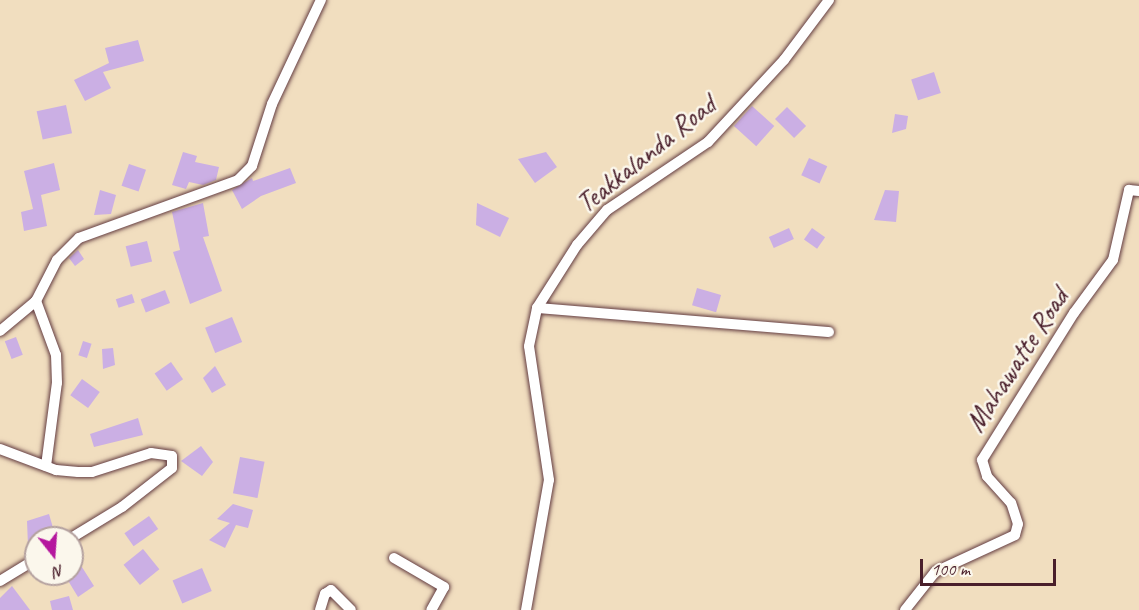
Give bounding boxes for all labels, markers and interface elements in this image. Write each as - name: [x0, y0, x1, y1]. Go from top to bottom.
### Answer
- street label: Teakkalanda Road: [570, 88, 722, 220]
- street label: Mahawatte Road: [958, 282, 1076, 438]
- north arrow: [24, 526, 84, 586]
- scale bar: [923, 547, 1060, 585]
- text: 100 m: [931, 558, 970, 580]
- text: N: [51, 560, 66, 582]

